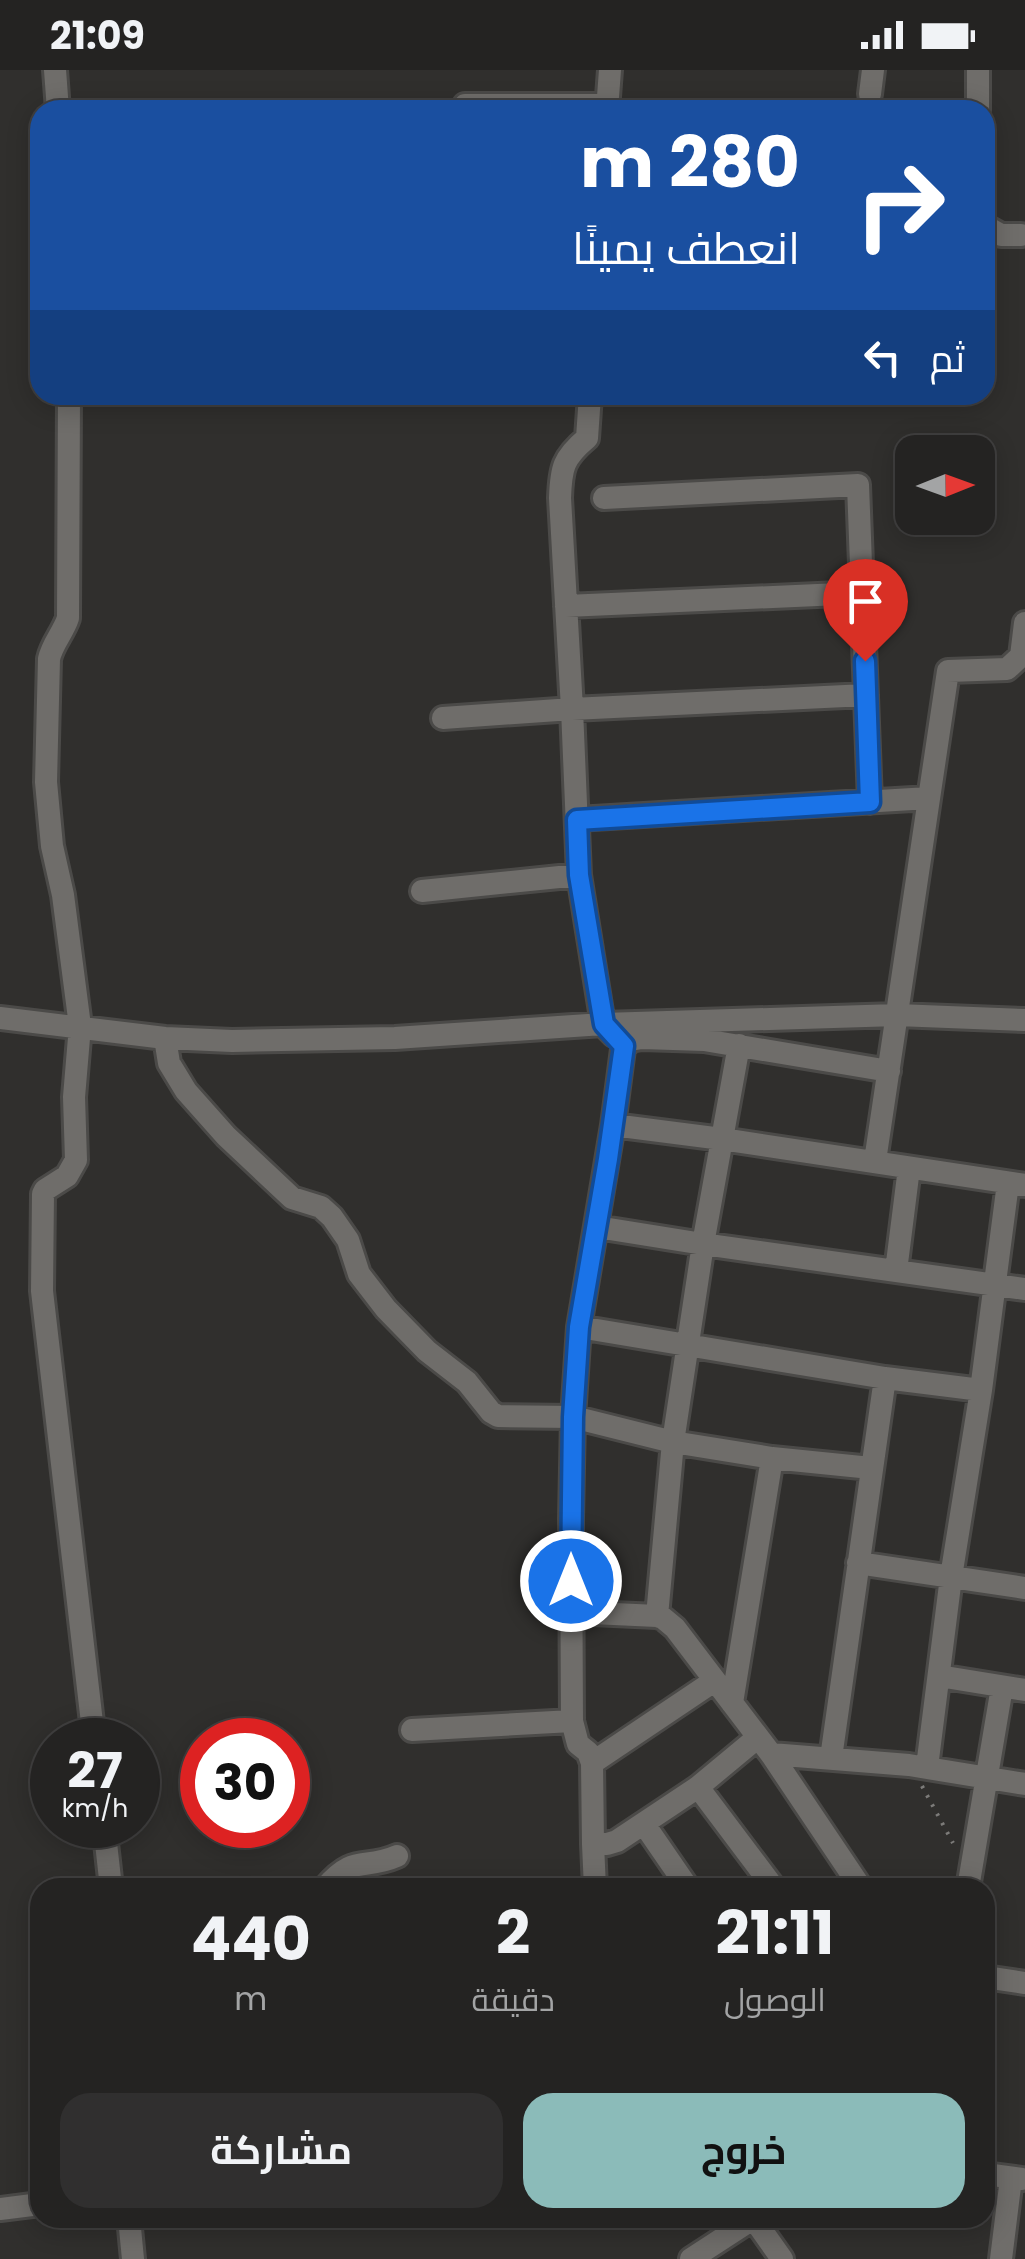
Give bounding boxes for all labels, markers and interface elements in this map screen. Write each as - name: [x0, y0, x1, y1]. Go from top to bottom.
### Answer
- text: 21:09: [50, 9, 145, 62]
- text: 280 m: [580, 113, 800, 212]
- icon: right: [835, 140, 965, 270]
- text: انعطف يمينًا: [572, 217, 800, 280]
- icon: left: [855, 330, 910, 385]
- text: ثم: [930, 332, 965, 385]
- north arrow: [895, 435, 995, 535]
- map controls: [895, 435, 995, 535]
- pin: [823, 559, 908, 662]
- icon: arrive: [838, 574, 893, 629]
- position arrow: [519, 1529, 623, 1633]
- speed limit sign: 30: [180, 1718, 310, 1848]
- text: 27: [67, 1735, 123, 1806]
- text: km/h: [62, 1791, 128, 1826]
- text: 2: [496, 1891, 530, 1975]
- text: 21:11: [715, 1891, 834, 1975]
- text: 440: [191, 1897, 311, 1981]
- text: m: [234, 1976, 267, 2021]
- text: دقيقة: [472, 1977, 555, 2022]
- text: الوصول: [724, 1977, 826, 2022]
- button: مشاركة: [60, 2093, 503, 2208]
- button: خروج: [523, 2093, 965, 2208]

